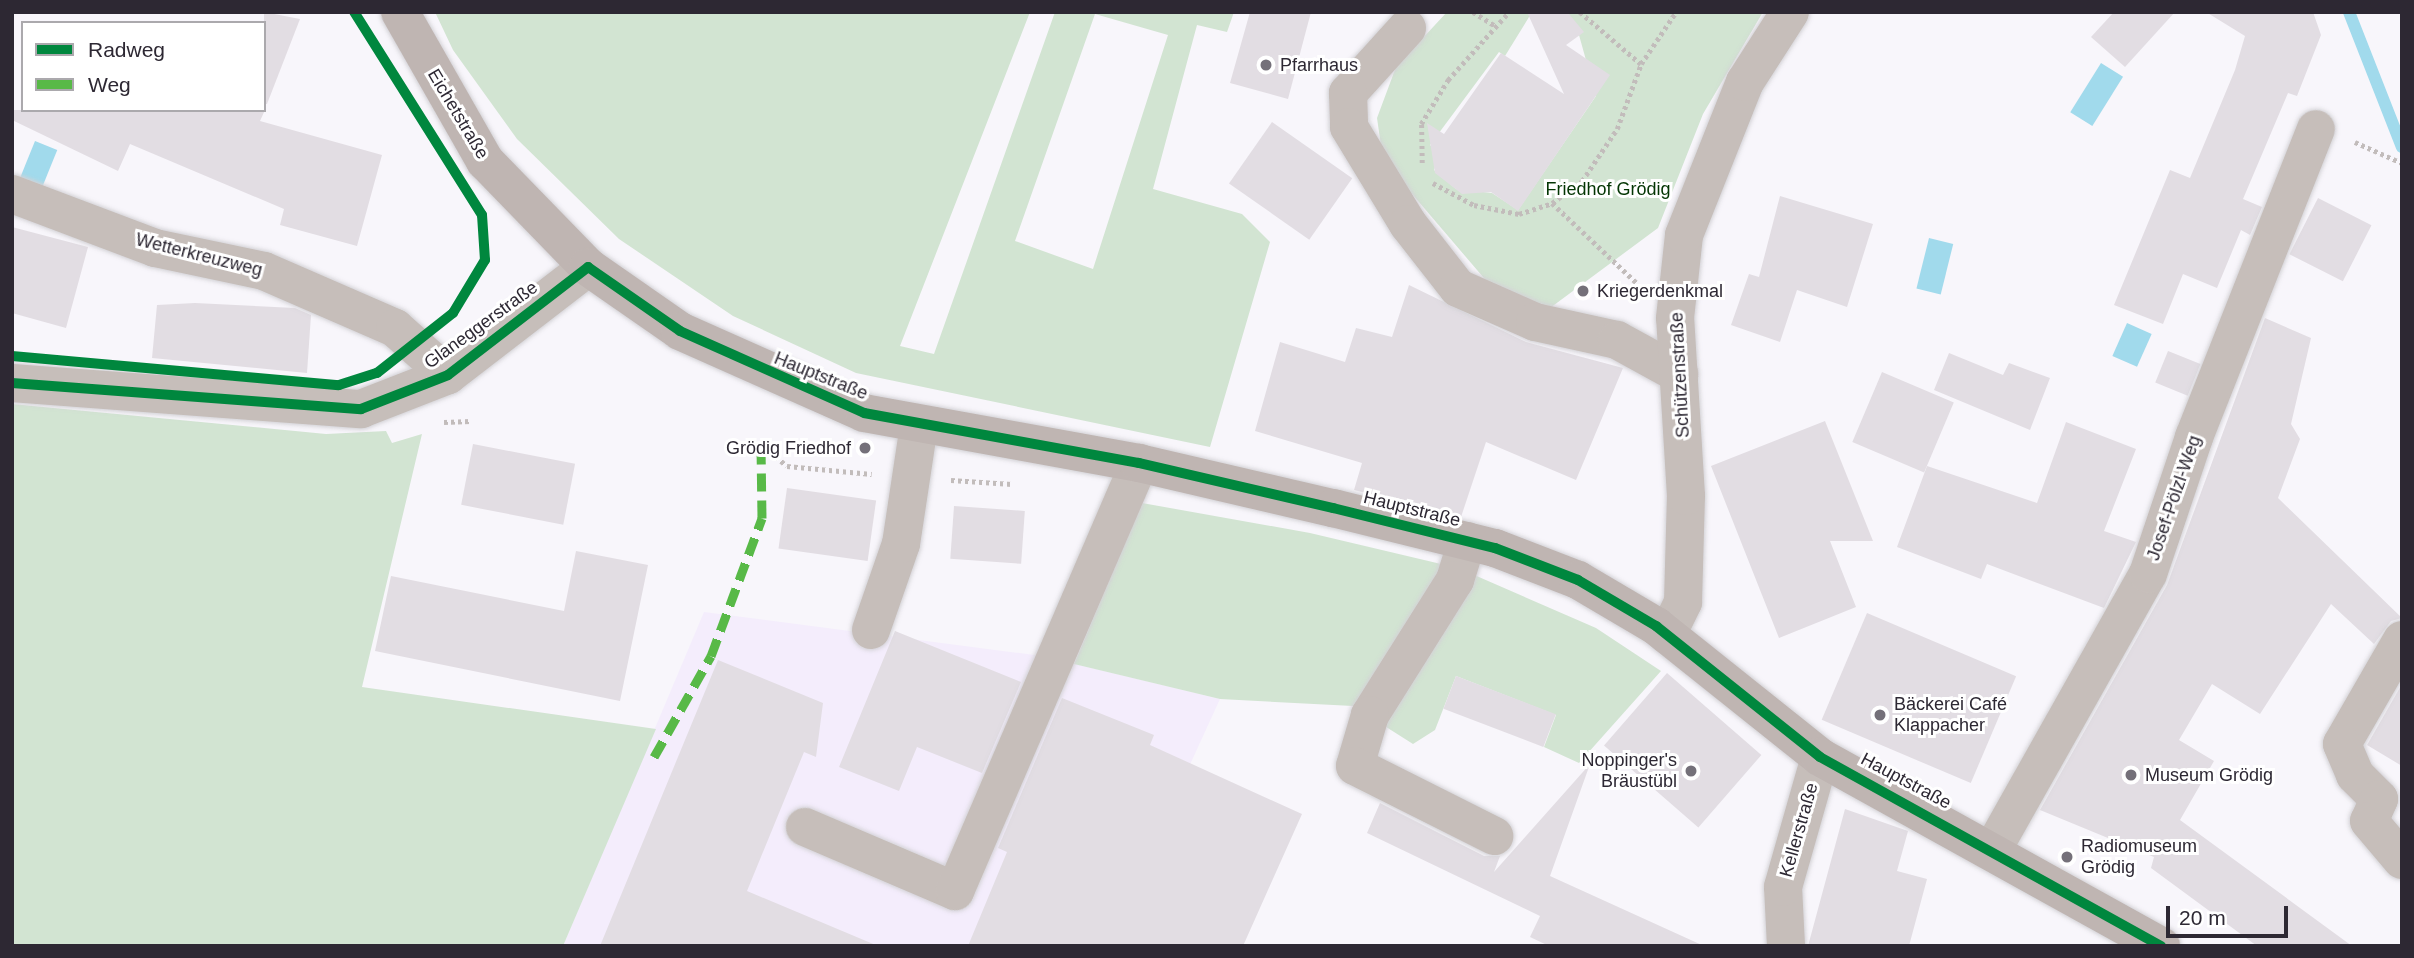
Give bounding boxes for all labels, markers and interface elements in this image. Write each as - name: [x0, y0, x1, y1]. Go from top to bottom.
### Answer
- legend: [21, 21, 266, 112]
- text: Radweg: [88, 38, 165, 61]
- place label: Pfarrhaus: [1280, 54, 1358, 76]
- marker: Pfarrhaus: [1258, 57, 1274, 73]
- street label: Eichetstraße: [423, 65, 493, 163]
- text: Weg: [88, 73, 131, 96]
- park label: Friedhof Grödig: [1545, 178, 1671, 200]
- street label: Wetterkreuzweg: [133, 229, 265, 281]
- street label: Glaneggerstraße: [420, 277, 542, 373]
- place label: Kriegerdenkmal: [1597, 280, 1723, 302]
- marker: Kriegerdenkmal: [1575, 283, 1591, 299]
- street label: Schützenstraße: [1666, 311, 1694, 439]
- street label: Hauptstraße: [771, 347, 871, 405]
- street label: Josef-Pölzl-Weg: [2143, 433, 2205, 563]
- place label: Grödig Friedhof: [726, 437, 851, 459]
- marker: Grödig Friedhof: [857, 440, 873, 456]
- street label: Hauptstraße: [1361, 487, 1463, 531]
- place label: Bäckerei Café Klappacher: [1894, 694, 2007, 736]
- marker: Bäckerei Café Klappacher: [1872, 707, 1888, 723]
- street label: Hauptstraße: [1857, 748, 1955, 814]
- place label: Noppinger's Bräustübl: [1582, 750, 1677, 792]
- marker: Noppinger's Bräustübl: [1683, 763, 1699, 779]
- place label: Museum Grödig: [2145, 764, 2273, 786]
- marker: Museum Grödig: [2123, 767, 2139, 783]
- street label: Kellerstraße: [1775, 780, 1823, 880]
- place label: Radiomuseum Grödig: [2081, 836, 2197, 878]
- marker: Radiomuseum Grödig: [2059, 849, 2075, 865]
- scale bar: [2169, 892, 2292, 936]
- text: 20 m: [2179, 906, 2226, 929]

